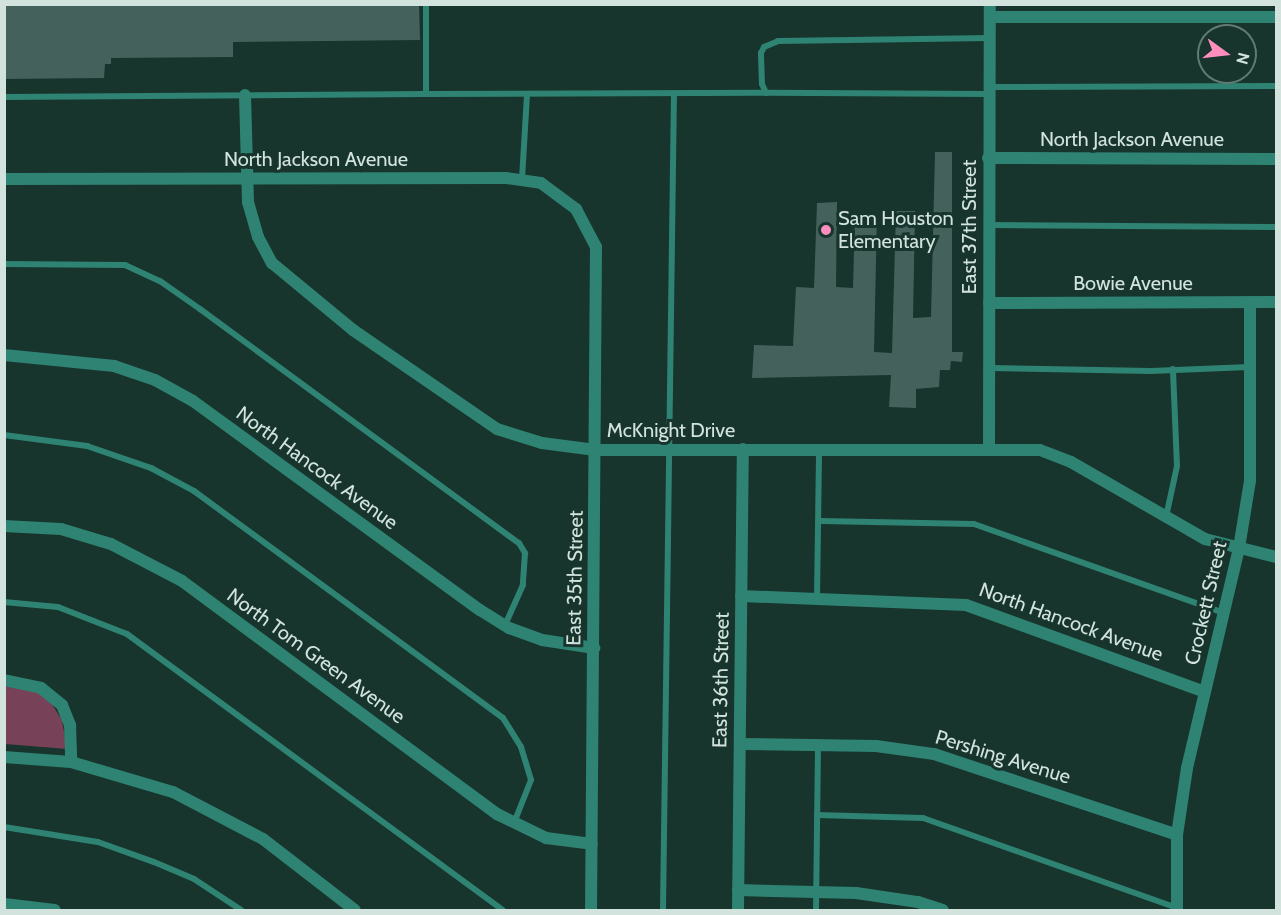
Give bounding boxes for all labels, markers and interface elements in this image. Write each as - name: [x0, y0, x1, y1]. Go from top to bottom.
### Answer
- north arrow: [1197, 24, 1257, 84]
- text: N: [1232, 50, 1254, 66]
- street label: North Jackson Avenue: [1040, 127, 1224, 151]
- street label: North Jackson Avenue: [224, 147, 408, 171]
- street label: East 37th Street: [957, 160, 981, 294]
- place label: Sam Houston Elementary: [838, 207, 954, 254]
- marker: Sam Houston Elementary: [819, 223, 833, 237]
- street label: Bowie Avenue: [1073, 271, 1193, 295]
- street label: North Hancock Avenue: [232, 401, 402, 535]
- street label: McKnight Drive: [607, 418, 735, 442]
- street label: East 35th Street: [562, 510, 588, 646]
- street label: Crockett Street: [1180, 539, 1232, 667]
- street label: North Hancock Avenue: [976, 578, 1166, 666]
- street label: North Tom Green Avenue: [222, 583, 410, 729]
- street label: East 36th Street: [708, 612, 734, 748]
- street label: Pershing Avenue: [932, 725, 1074, 789]

